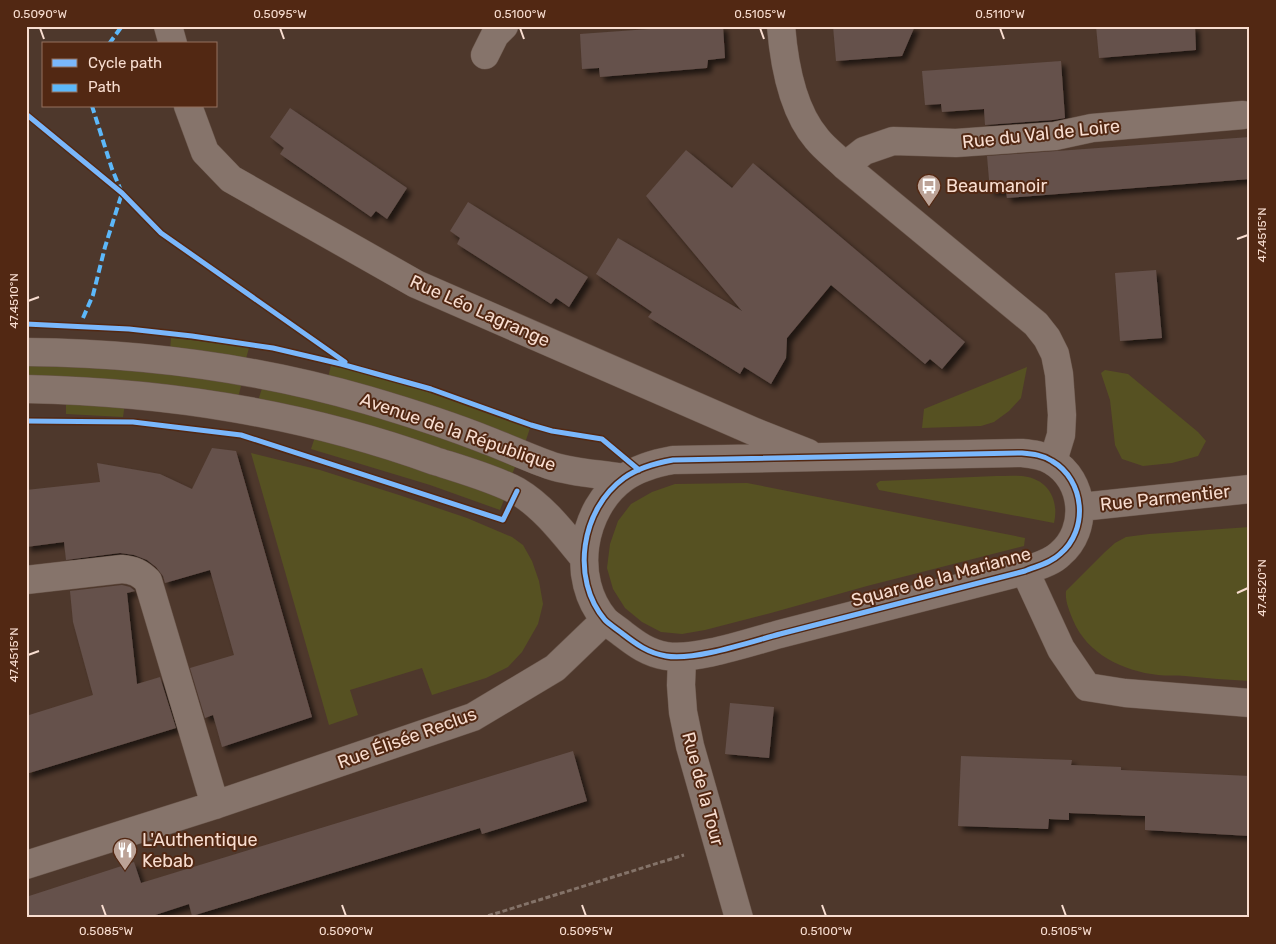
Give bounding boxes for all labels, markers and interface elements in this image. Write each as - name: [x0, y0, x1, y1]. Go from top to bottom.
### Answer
- text: 0.5090°W: [13, 7, 67, 21]
- text: 0.5095°W: [253, 7, 307, 21]
- text: 0.5100°W: [494, 7, 546, 21]
- text: 0.5105°W: [734, 7, 786, 21]
- text: 0.5110°W: [975, 7, 1025, 21]
- legend: [42, 42, 218, 108]
- text: Cycle path: [88, 54, 162, 72]
- text: Path: [88, 78, 121, 96]
- street label: Rue du Val de Loire: [961, 115, 1121, 153]
- bus stop icon: Beaumanoir: [916, 173, 942, 207]
- place label: Beaumanoir: [946, 175, 1047, 197]
- text: 47.4515°N: [1255, 207, 1269, 263]
- street label: Rue Léo Lagrange: [407, 270, 553, 352]
- text: 47.4510°N: [7, 273, 21, 329]
- street label: Avenue de la République: [357, 388, 559, 476]
- street label: Rue Parmentier: [1099, 480, 1231, 516]
- street label: Square de la Marianne: [849, 542, 1033, 612]
- text: 47.4520°N: [1255, 559, 1269, 617]
- text: 47.4515°N: [7, 627, 21, 683]
- street label: Rue Élisée Reclus: [334, 703, 480, 773]
- street label: Rue de la Tour: [677, 730, 729, 849]
- place label: L'Authentique Kebab: [142, 829, 258, 872]
- restaurant icon: L'Authentique Kebab: [112, 837, 138, 871]
- text: 0.5085°W: [79, 924, 133, 938]
- text: 0.5090°W: [319, 924, 373, 938]
- text: 0.5095°W: [559, 924, 613, 938]
- text: 0.5100°W: [800, 924, 852, 938]
- text: 0.5105°W: [1040, 924, 1092, 938]

